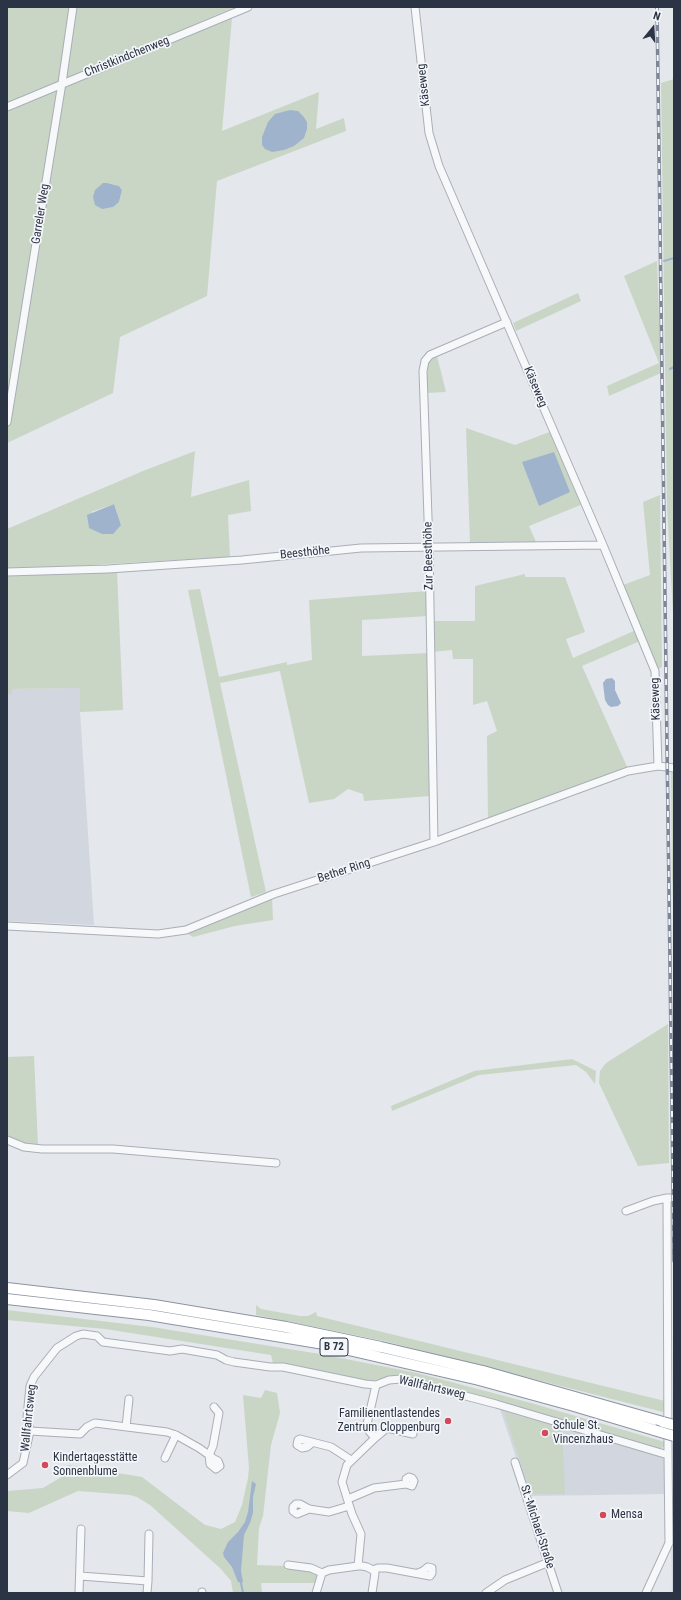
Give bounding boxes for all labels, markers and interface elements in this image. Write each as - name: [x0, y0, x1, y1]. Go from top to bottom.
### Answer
- north arrow: [633, 8, 673, 48]
- text: N: [652, 9, 662, 23]
- street label: Christkindchenweg: [83, 33, 171, 81]
- street label: Käseweg: [415, 63, 433, 107]
- street label: Garreler Weg: [29, 183, 53, 245]
- street label: Käseweg: [520, 365, 550, 409]
- street label: Zur Beesthöhe: [421, 522, 437, 590]
- street label: Beesthöhe: [279, 543, 331, 563]
- street label: Käseweg: [648, 677, 664, 721]
- street label: Bether Ring: [316, 856, 372, 886]
- road number: B 72: [320, 1338, 348, 1356]
- street label: Wallfahrtsweg: [397, 1373, 467, 1403]
- street label: Wallfahrtsweg: [18, 1384, 40, 1452]
- place label: Familienentlastendes Zentrum Cloppenburg: [338, 1407, 440, 1435]
- marker: Familienentlastendes Zentrum Cloppenburg: [443, 1416, 453, 1426]
- place label: Schule St. Vincenzhaus: [553, 1419, 613, 1447]
- marker: Schule St. Vincenzhaus: [540, 1428, 550, 1438]
- place label: Kindertagesstätte Sonnenblume: [53, 1451, 137, 1479]
- marker: Kindertagesstätte Sonnenblume: [40, 1460, 50, 1470]
- street label: St.-Michael-Straße: [517, 1483, 557, 1571]
- place label: Mensa: [611, 1508, 643, 1522]
- marker: Mensa: [598, 1510, 608, 1520]

